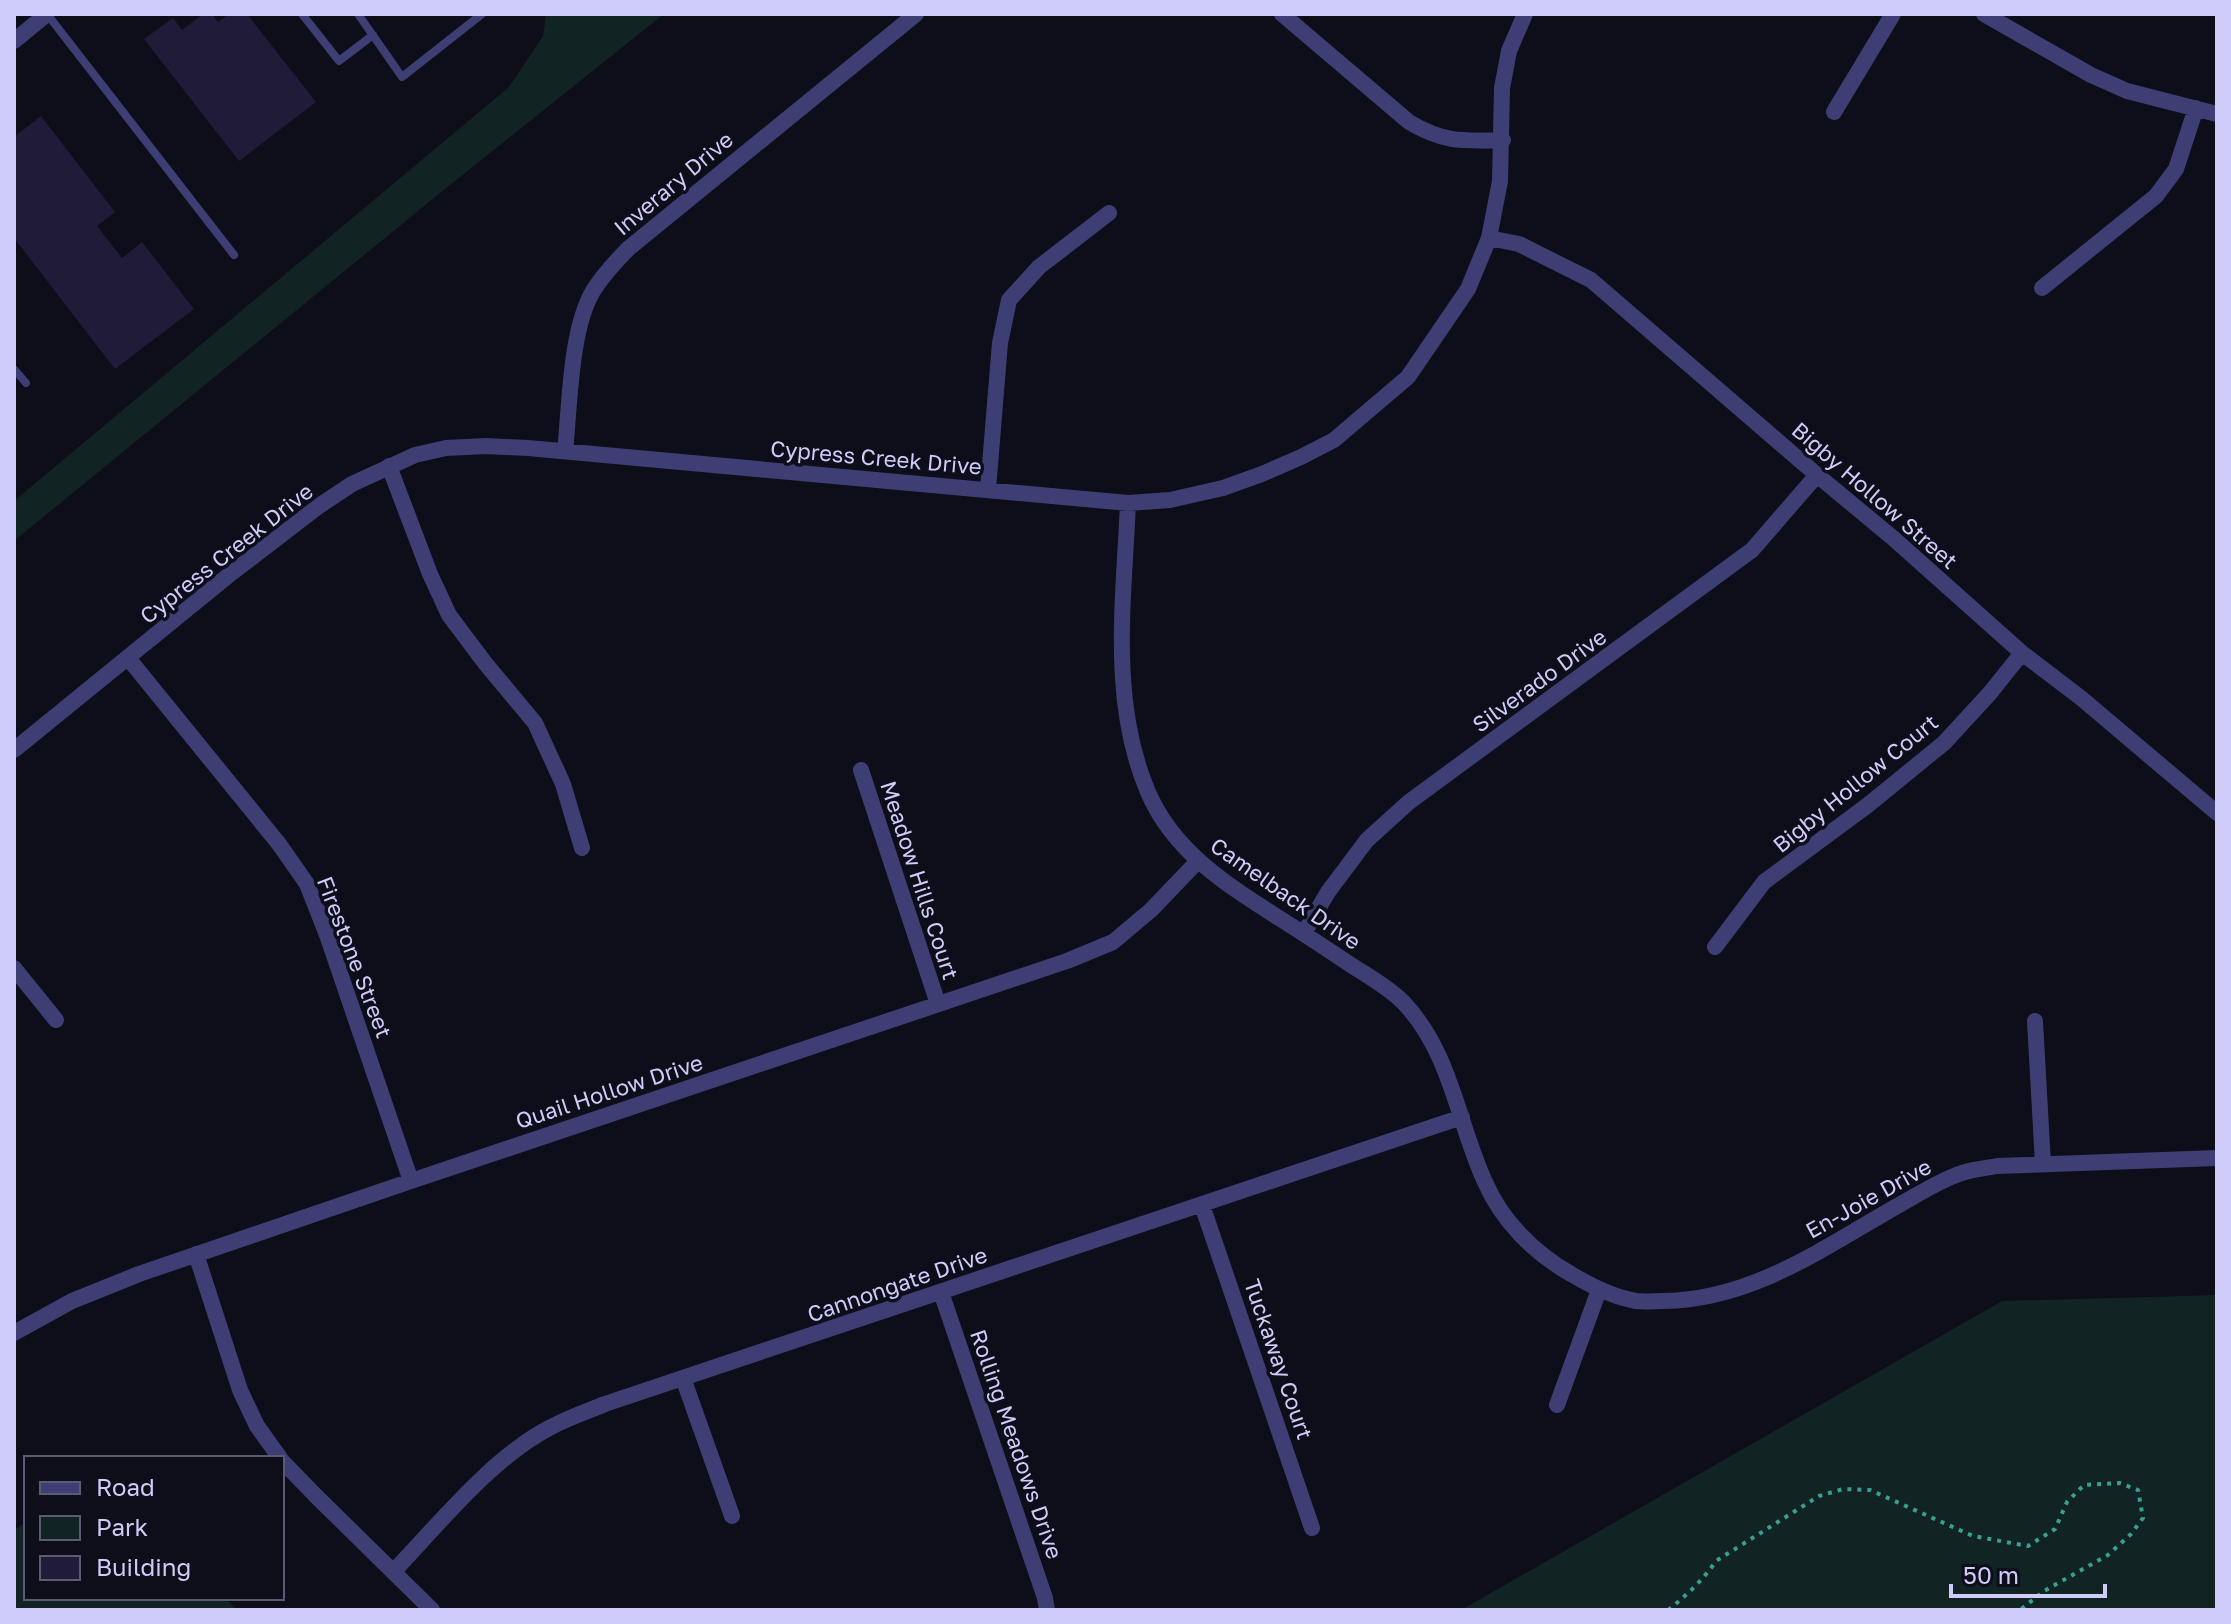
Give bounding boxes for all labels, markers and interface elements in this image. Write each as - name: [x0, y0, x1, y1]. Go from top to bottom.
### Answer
- street label: Inverary Drive: [608, 125, 738, 241]
- street label: Bigby Hollow Street: [1787, 416, 1963, 574]
- street label: Cypress Creek Drive: [769, 434, 983, 480]
- street label: Cypress Creek Drive: [134, 477, 318, 629]
- street label: Silverado Drive: [1467, 622, 1611, 738]
- street label: Bigby Hollow Court: [1767, 708, 1943, 858]
- street label: Meadow Hills Court: [875, 777, 965, 983]
- street label: Camelback Drive: [1206, 831, 1366, 955]
- street label: Firestone Street: [312, 872, 398, 1042]
- street label: Quail Hollow Drive: [512, 1048, 706, 1134]
- street label: En-Joie Drive: [1800, 1152, 1936, 1244]
- street label: Cannongate Drive: [803, 1241, 991, 1327]
- street label: Tuckaway Court: [1239, 1275, 1319, 1443]
- street label: Rolling Meadows Drive: [965, 1326, 1069, 1562]
- legend: [24, 1456, 284, 1600]
- text: Road: [96, 1472, 155, 1501]
- text: Park: [96, 1512, 148, 1541]
- scale bar: [1951, 1548, 2105, 1598]
- text: Building: [96, 1552, 191, 1581]
- text: 50 m: [1963, 1560, 2019, 1589]

